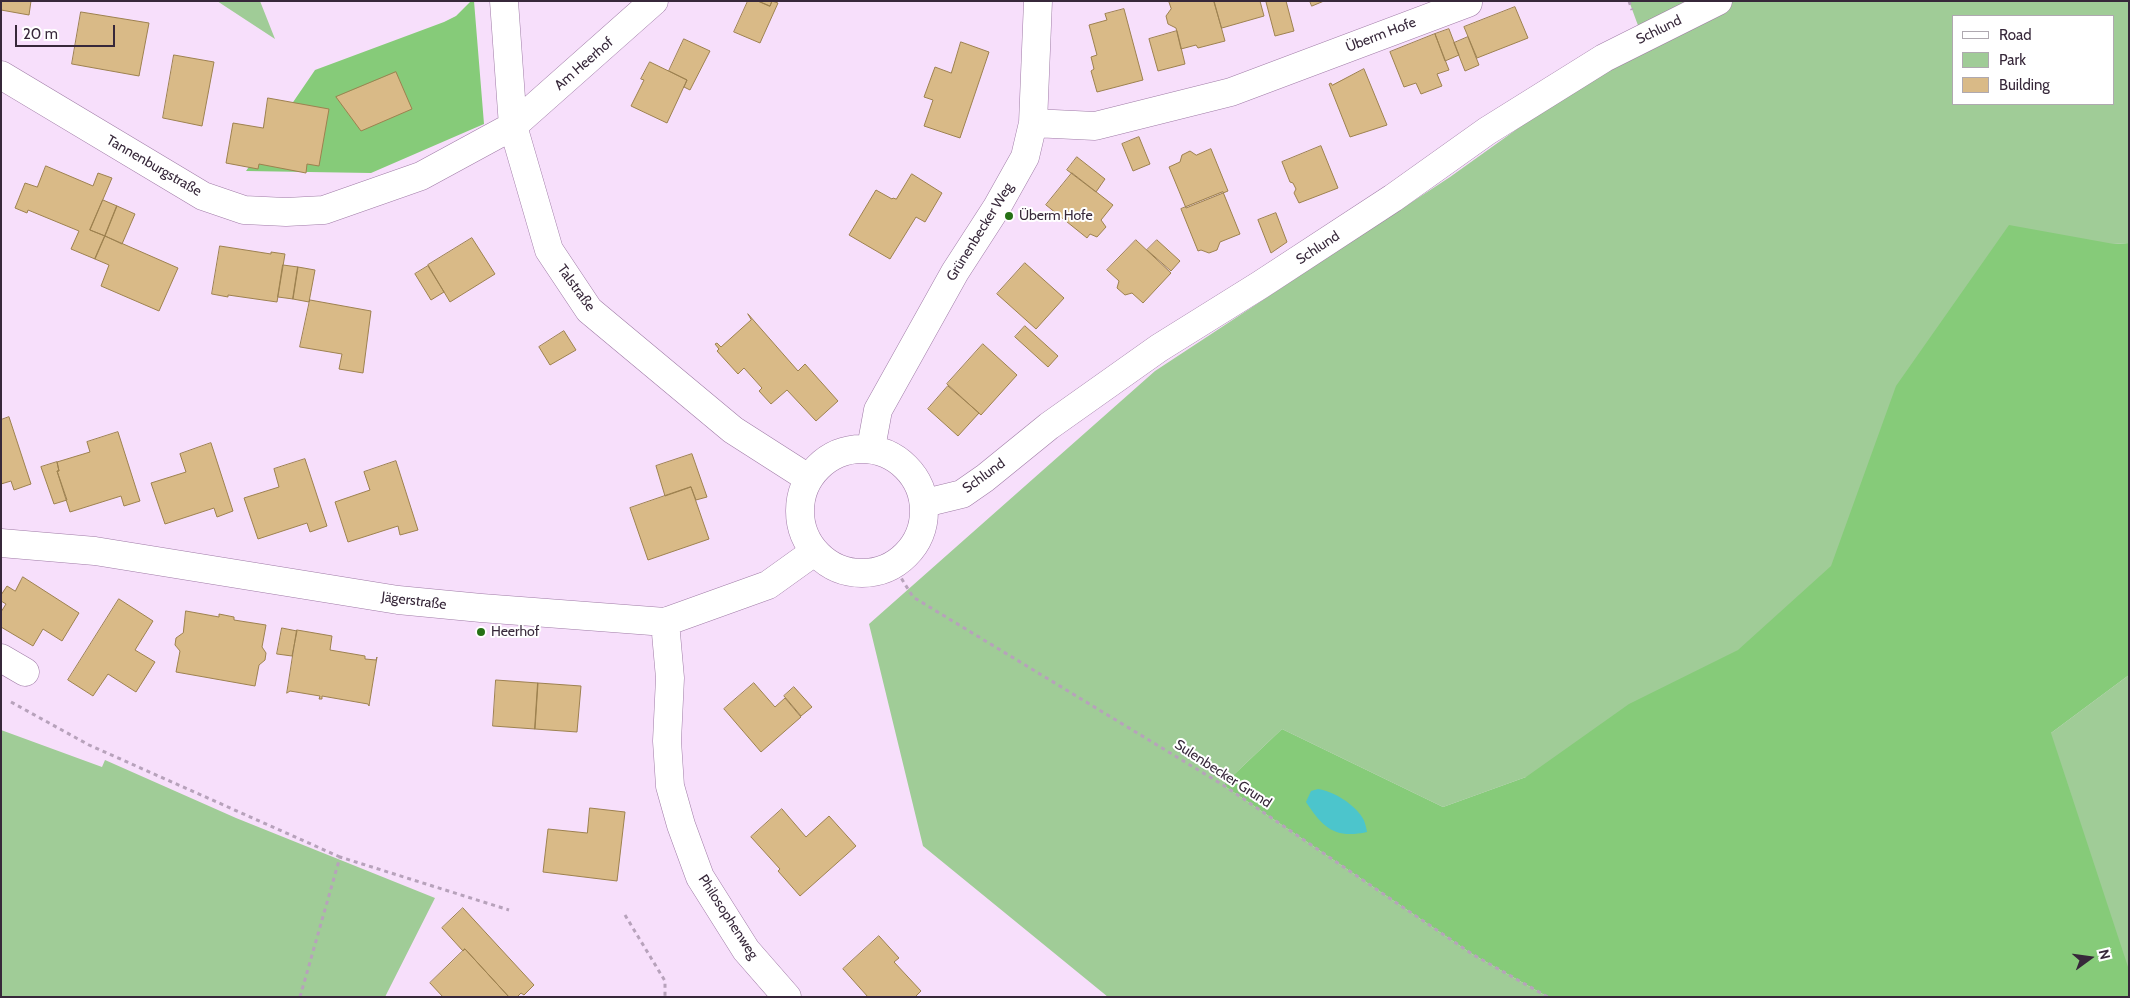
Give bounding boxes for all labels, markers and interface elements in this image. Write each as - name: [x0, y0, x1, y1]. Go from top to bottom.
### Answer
- street label: Schlund: [1634, 12, 1684, 48]
- street label: Überm Hofe: [1344, 14, 1418, 56]
- scale bar: [18, 15, 118, 47]
- legend: [1952, 15, 2115, 105]
- text: 20 m: [23, 25, 58, 43]
- text: Road: [1999, 26, 2032, 44]
- street label: Am Heerhof: [551, 34, 617, 94]
- text: Park: [1999, 51, 2026, 69]
- text: Building: [1999, 76, 2050, 94]
- street label: Tannenburgstraße: [103, 132, 205, 200]
- street label: Grünenbecker Weg: [943, 180, 1017, 284]
- place label: Überm Hofe: [1019, 208, 1093, 224]
- marker: Überm Hofe: [1003, 210, 1015, 222]
- street label: Schlund: [1293, 228, 1343, 268]
- street label: Talstraße: [554, 261, 598, 315]
- street label: Schlund: [960, 455, 1008, 497]
- street label: Jägerstraße: [380, 589, 448, 613]
- place label: Heerhof: [491, 624, 539, 640]
- marker: Heerhof: [475, 626, 487, 638]
- street label: Sulenbecker Grund: [1171, 736, 1275, 812]
- street label: Philosophenweg: [694, 872, 762, 962]
- north arrow: [2065, 933, 2115, 983]
- text: N: [2095, 947, 2114, 961]

